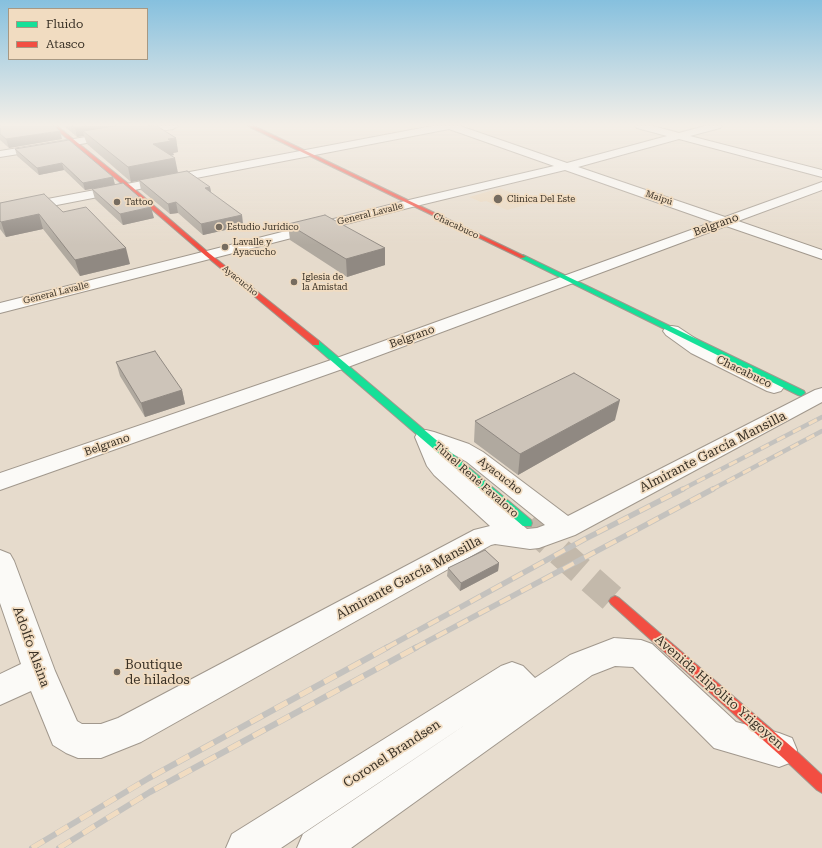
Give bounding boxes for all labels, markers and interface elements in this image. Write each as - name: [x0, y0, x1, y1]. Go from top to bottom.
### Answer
- legend: [8, 8, 148, 60]
- text: Fluido: [46, 17, 83, 31]
- text: Atasco: [46, 37, 85, 51]
- street label: Maipú: [644, 188, 674, 208]
- marker: Clinica Del Este: [492, 193, 504, 205]
- place label: Clinica Del Este: [507, 194, 575, 204]
- marker: Tattoo: [112, 197, 122, 207]
- place label: Tattoo: [125, 197, 153, 207]
- street label: General Lavalle: [336, 201, 404, 227]
- street label: Chacabuco: [432, 211, 480, 241]
- street label: Belgrano: [692, 211, 740, 239]
- marker: Estudio Jurídico: [214, 222, 224, 232]
- place label: Estudio Jurídico: [227, 222, 299, 232]
- place label: Lavalle y Ayacucho: [233, 237, 276, 258]
- marker: Lavalle y Ayacucho: [220, 242, 230, 252]
- street label: Ayacucho: [220, 263, 260, 299]
- place label: Iglesia de la Amistad: [302, 272, 347, 293]
- marker: Iglesia de la Amistad: [289, 277, 299, 287]
- street label: General Lavalle: [22, 280, 90, 306]
- street label: Belgrano: [388, 323, 436, 351]
- street label: Chacabuco: [714, 353, 774, 391]
- street label: Almirante García Mansilla: [637, 408, 789, 496]
- street label: Belgrano: [83, 431, 131, 459]
- street label: Túnel René Favaloro: [431, 440, 521, 520]
- street label: Ayacucho: [475, 455, 525, 497]
- street label: Almirante García Mansilla: [334, 533, 484, 623]
- street label: Adolfo Alsina: [9, 605, 53, 689]
- street label: Avenida Hipólito Yrigoyen: [651, 632, 787, 752]
- place label: Boutique de hilados: [125, 657, 190, 688]
- marker: Boutique de hilados: [112, 667, 122, 677]
- street label: Coronel Brandsen: [341, 717, 443, 791]

